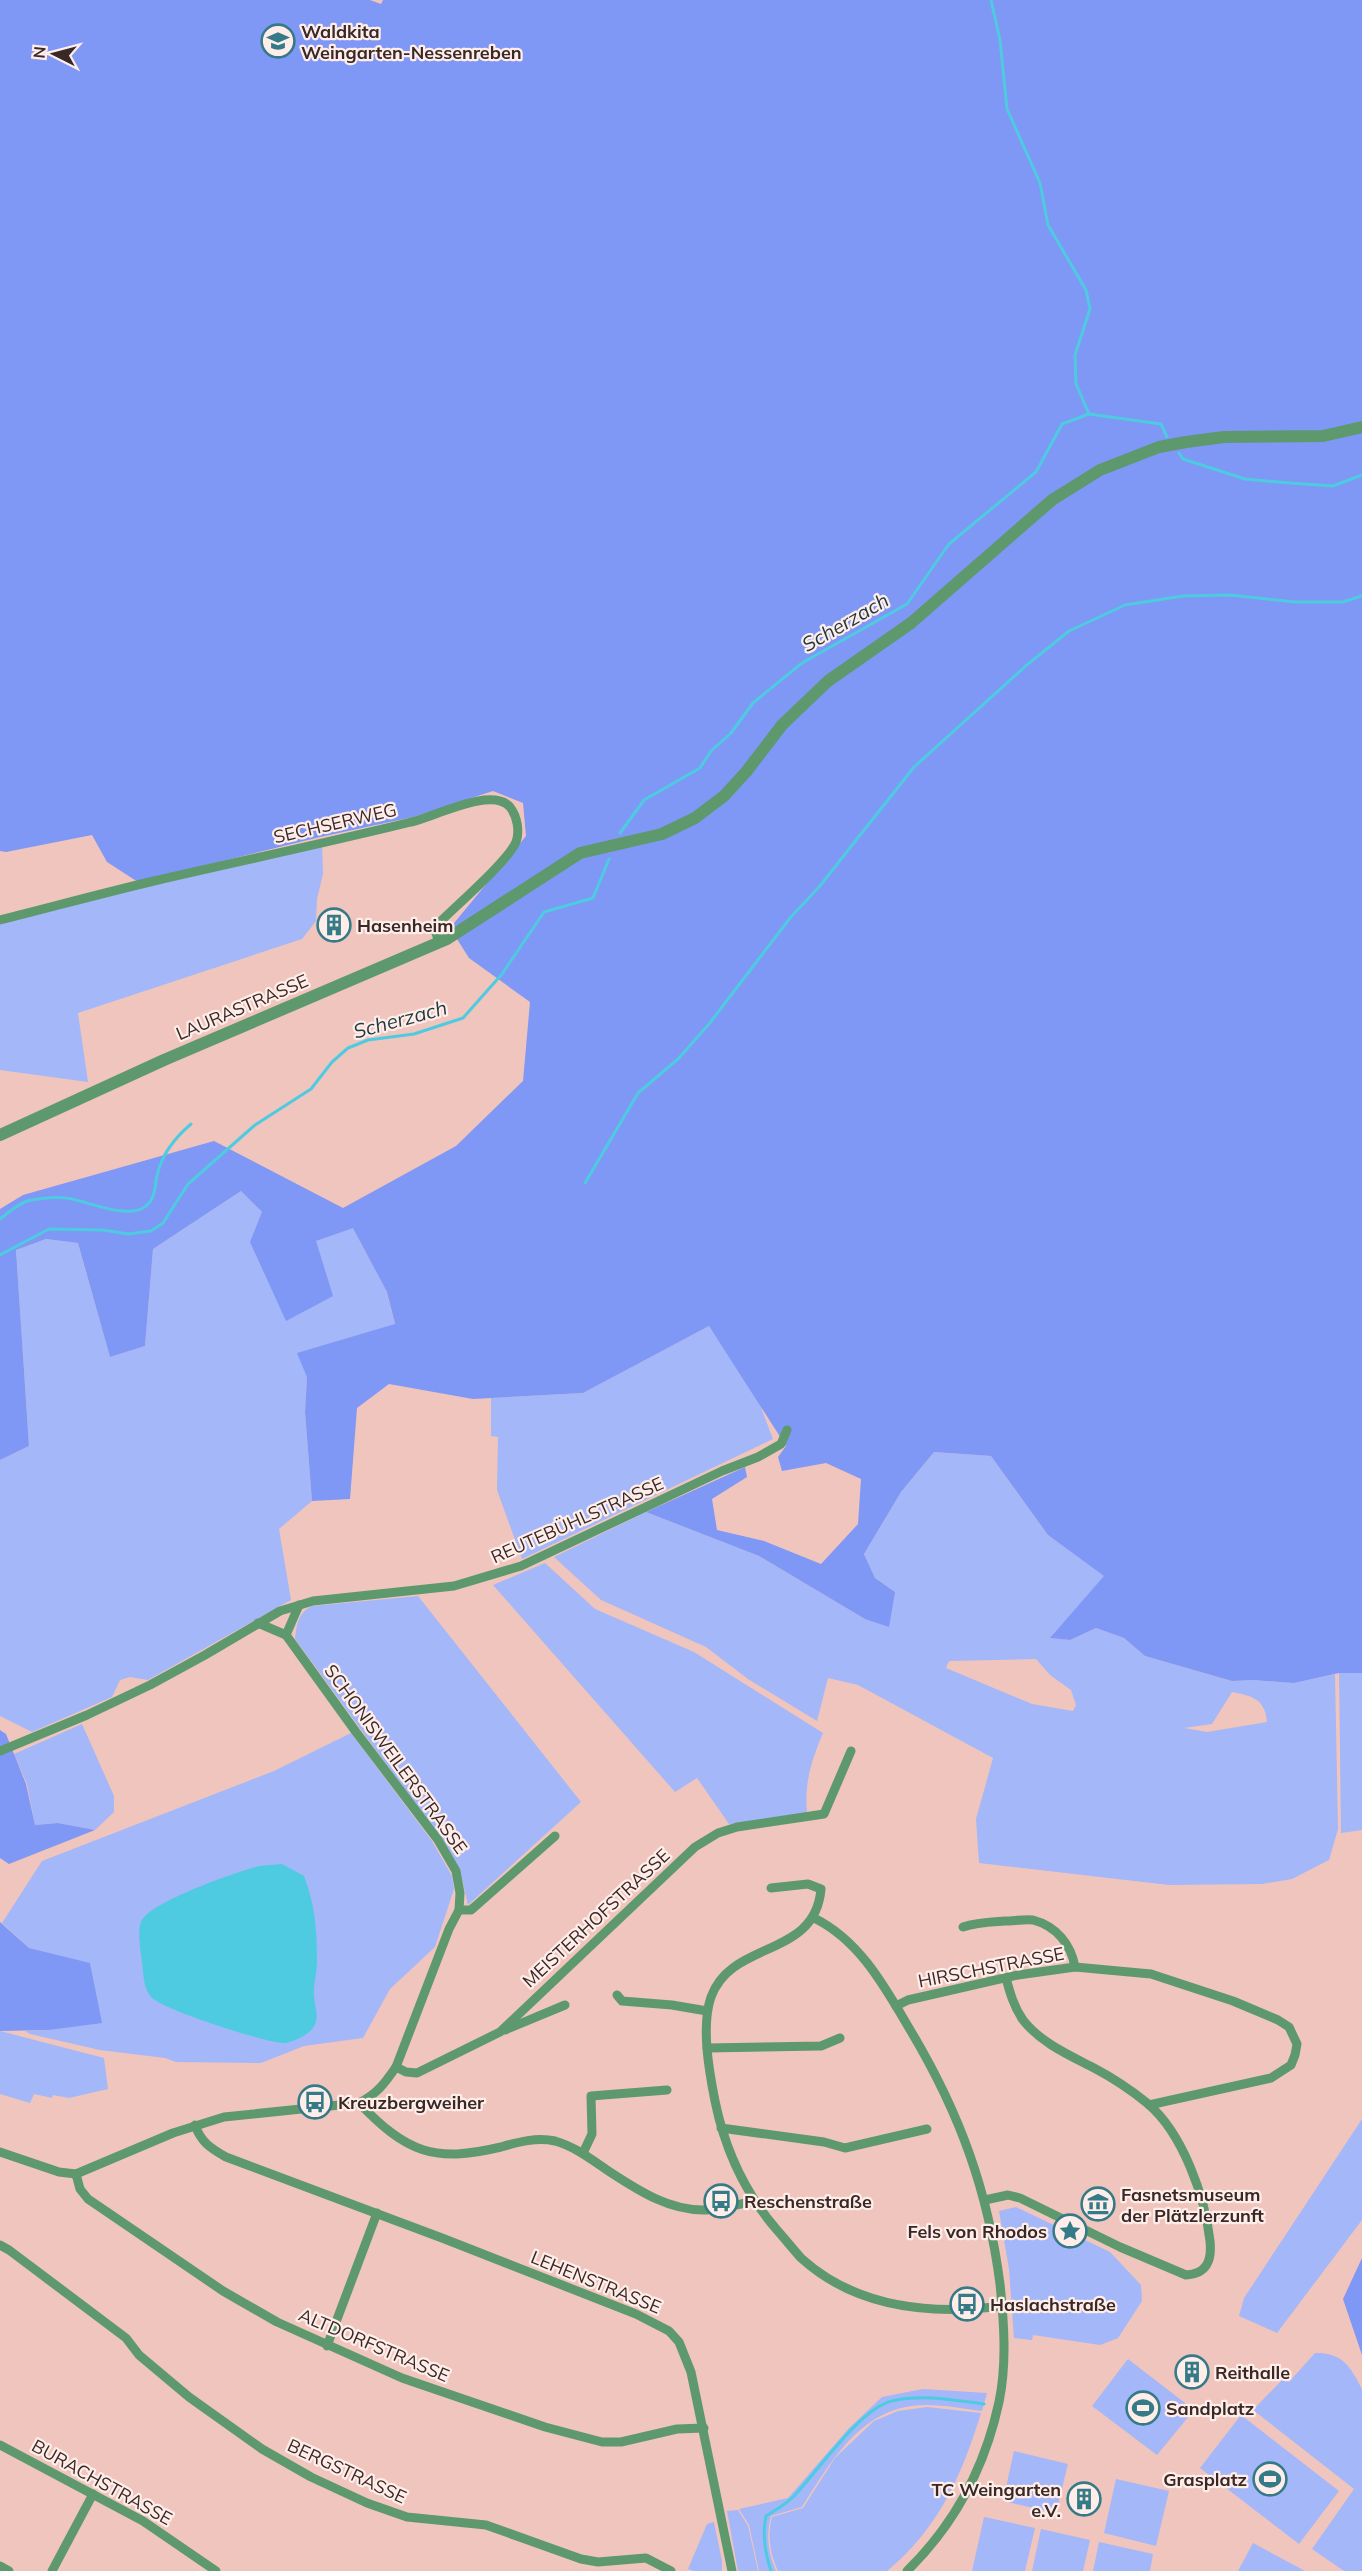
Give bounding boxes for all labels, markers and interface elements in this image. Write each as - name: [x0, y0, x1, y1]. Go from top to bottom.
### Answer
- place label: Waldkita Weingarten-Nessenreben: [301, 20, 522, 64]
- school or university icon: Waldkita Weingarten-Nessenreben: [260, 23, 296, 59]
- north arrow: [24, 24, 84, 84]
- text: N: [29, 45, 50, 59]
- water label: Scherzach: [797, 587, 893, 657]
- street label: SECHSERWEG: [271, 798, 399, 848]
- building icon: Hasenheim: [316, 907, 352, 943]
- place label: Hasenheim: [357, 914, 453, 937]
- street label: LAURASTRASSE: [172, 969, 312, 1045]
- water label: Scherzach: [350, 994, 450, 1044]
- street label: REUTEBÜHLSTRASSE: [487, 1472, 667, 1568]
- street label: SCHONISWEILERSTRASSE: [320, 1660, 472, 1858]
- street label: MEISTERHOFSTRASSE: [518, 1844, 674, 1992]
- street label: HIRSCHSTRASSE: [916, 1942, 1066, 1992]
- bus stop icon: Kreuzbergweiher: [297, 2084, 333, 2120]
- place label: Kreuzbergweiher: [338, 2091, 485, 2114]
- bus stop icon: Reschenstraße: [703, 2183, 739, 2219]
- place label: Fasnetsmuseum der Plätzlerzunft: [1121, 2183, 1264, 2227]
- museum icon: Fasnetsmuseum der Plätzlerzunft: [1080, 2186, 1116, 2222]
- place label: Reschenstraße: [744, 2190, 872, 2213]
- place icon: Fels von Rhodos: [1052, 2213, 1088, 2249]
- place label: Fels von Rhodos: [907, 2220, 1047, 2243]
- street label: LEHENSTRASSE: [528, 2245, 664, 2319]
- bus stop icon: Haslachstraße: [949, 2286, 985, 2322]
- place label: Haslachstraße: [990, 2293, 1116, 2316]
- street label: ALTDORFSTRASSE: [295, 2303, 453, 2387]
- building icon: Reithalle: [1174, 2354, 1210, 2390]
- place label: Reithalle: [1215, 2361, 1290, 2384]
- sports icon: Sandplatz: [1125, 2390, 1161, 2426]
- place label: Sandplatz: [1166, 2397, 1254, 2420]
- street label: BERGSTRASSE: [284, 2433, 410, 2509]
- street label: BURACHSTRASSE: [28, 2434, 176, 2530]
- sports icon: Grasplatz: [1252, 2461, 1288, 2497]
- place label: Grasplatz: [1163, 2468, 1247, 2491]
- place label: TC Weingarten e.V.: [932, 2478, 1061, 2522]
- building icon: TC Weingarten e.V.: [1066, 2481, 1102, 2517]

